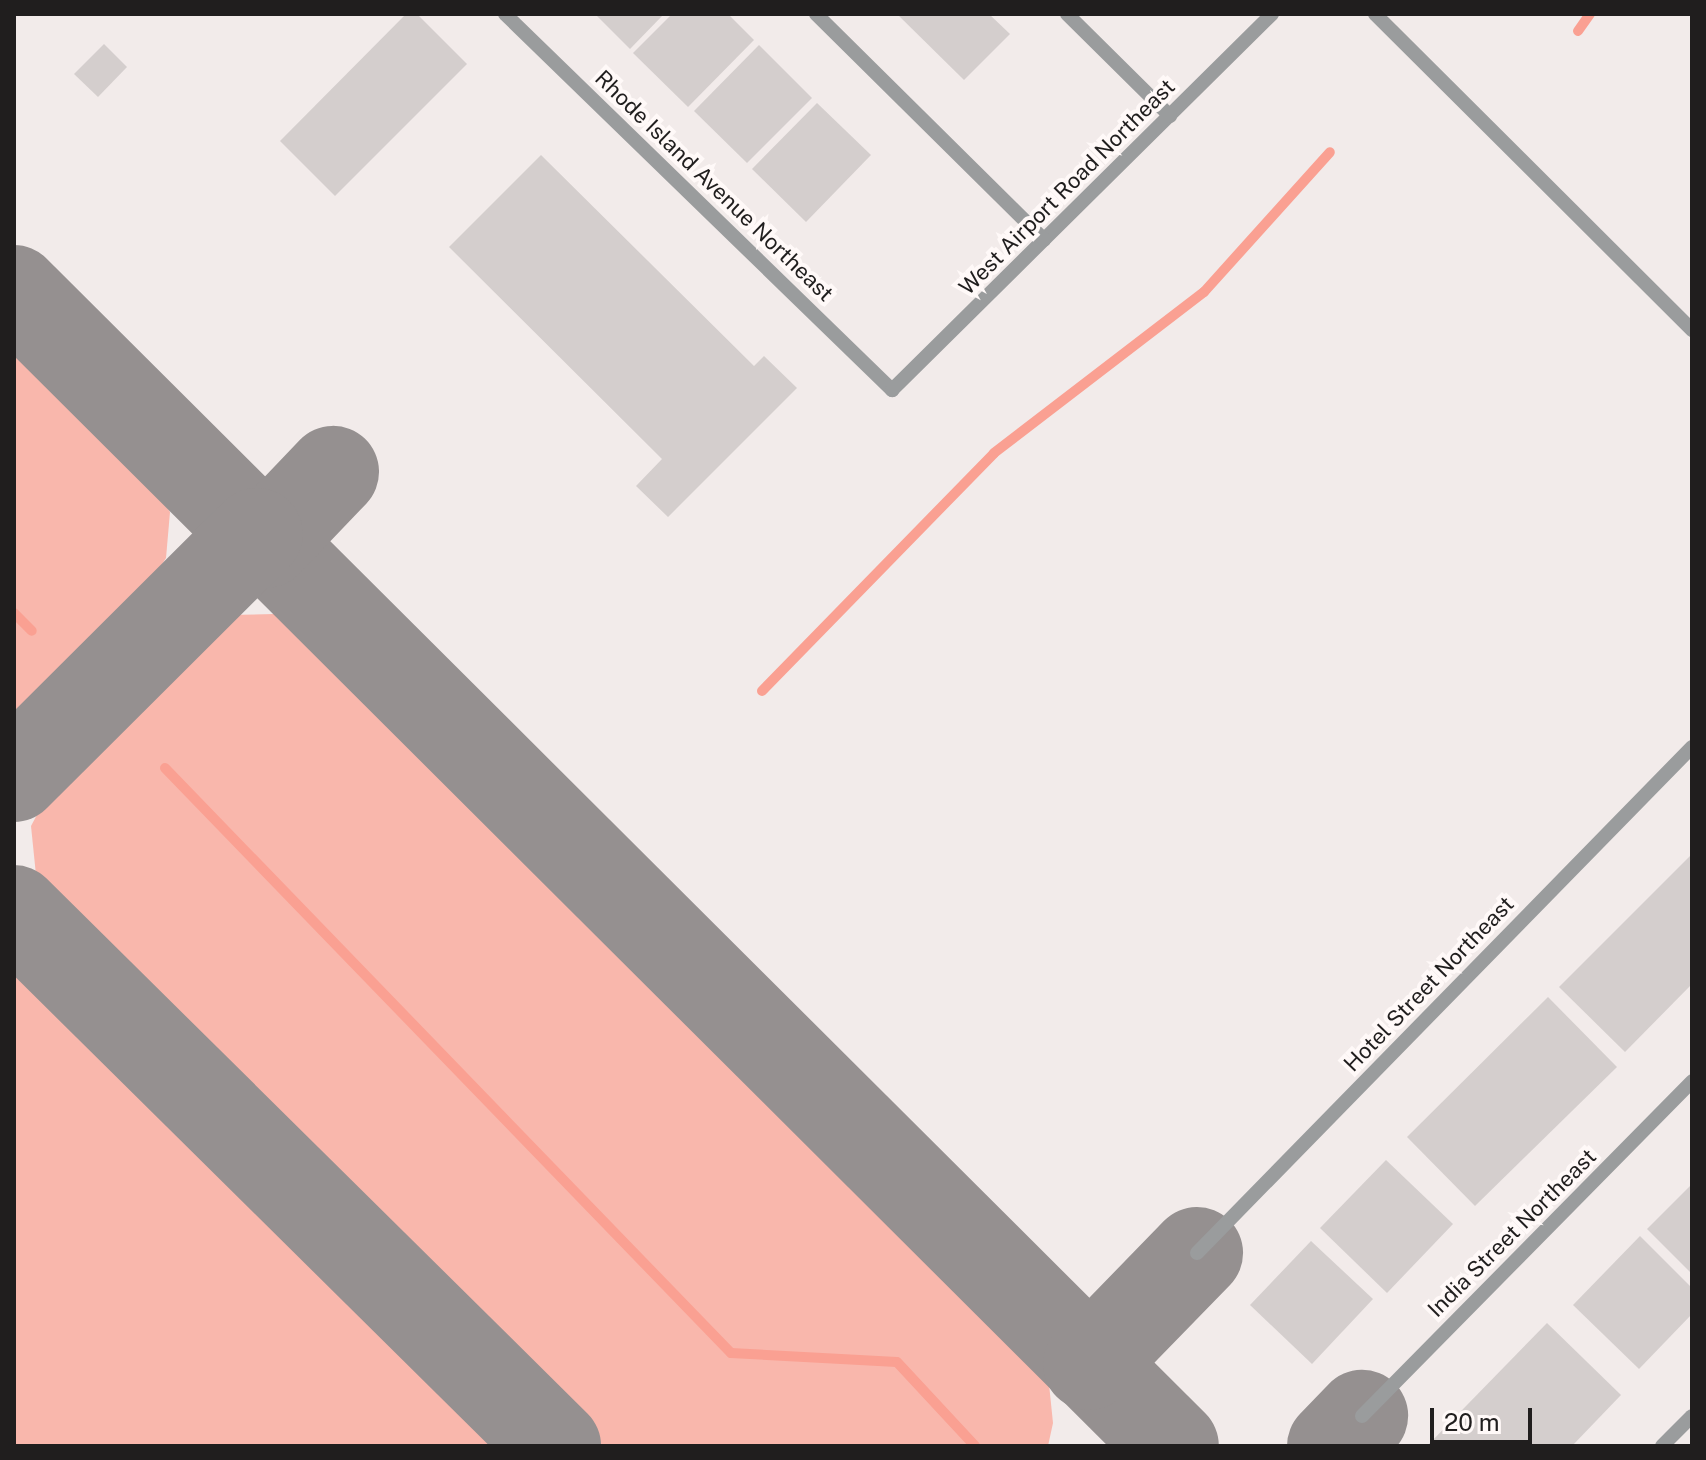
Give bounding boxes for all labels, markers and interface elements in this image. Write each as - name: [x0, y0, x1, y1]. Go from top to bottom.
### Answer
- street label: Rhode Island Avenue Northeast: [589, 65, 839, 307]
- street label: West Airport Road Northeast: [954, 74, 1180, 300]
- street label: Hotel Street Northeast: [1339, 891, 1519, 1077]
- street label: India Street Northeast: [1422, 1143, 1602, 1323]
- scale bar: [1434, 1392, 1536, 1442]
- text: 20 m: [1444, 1408, 1500, 1436]

